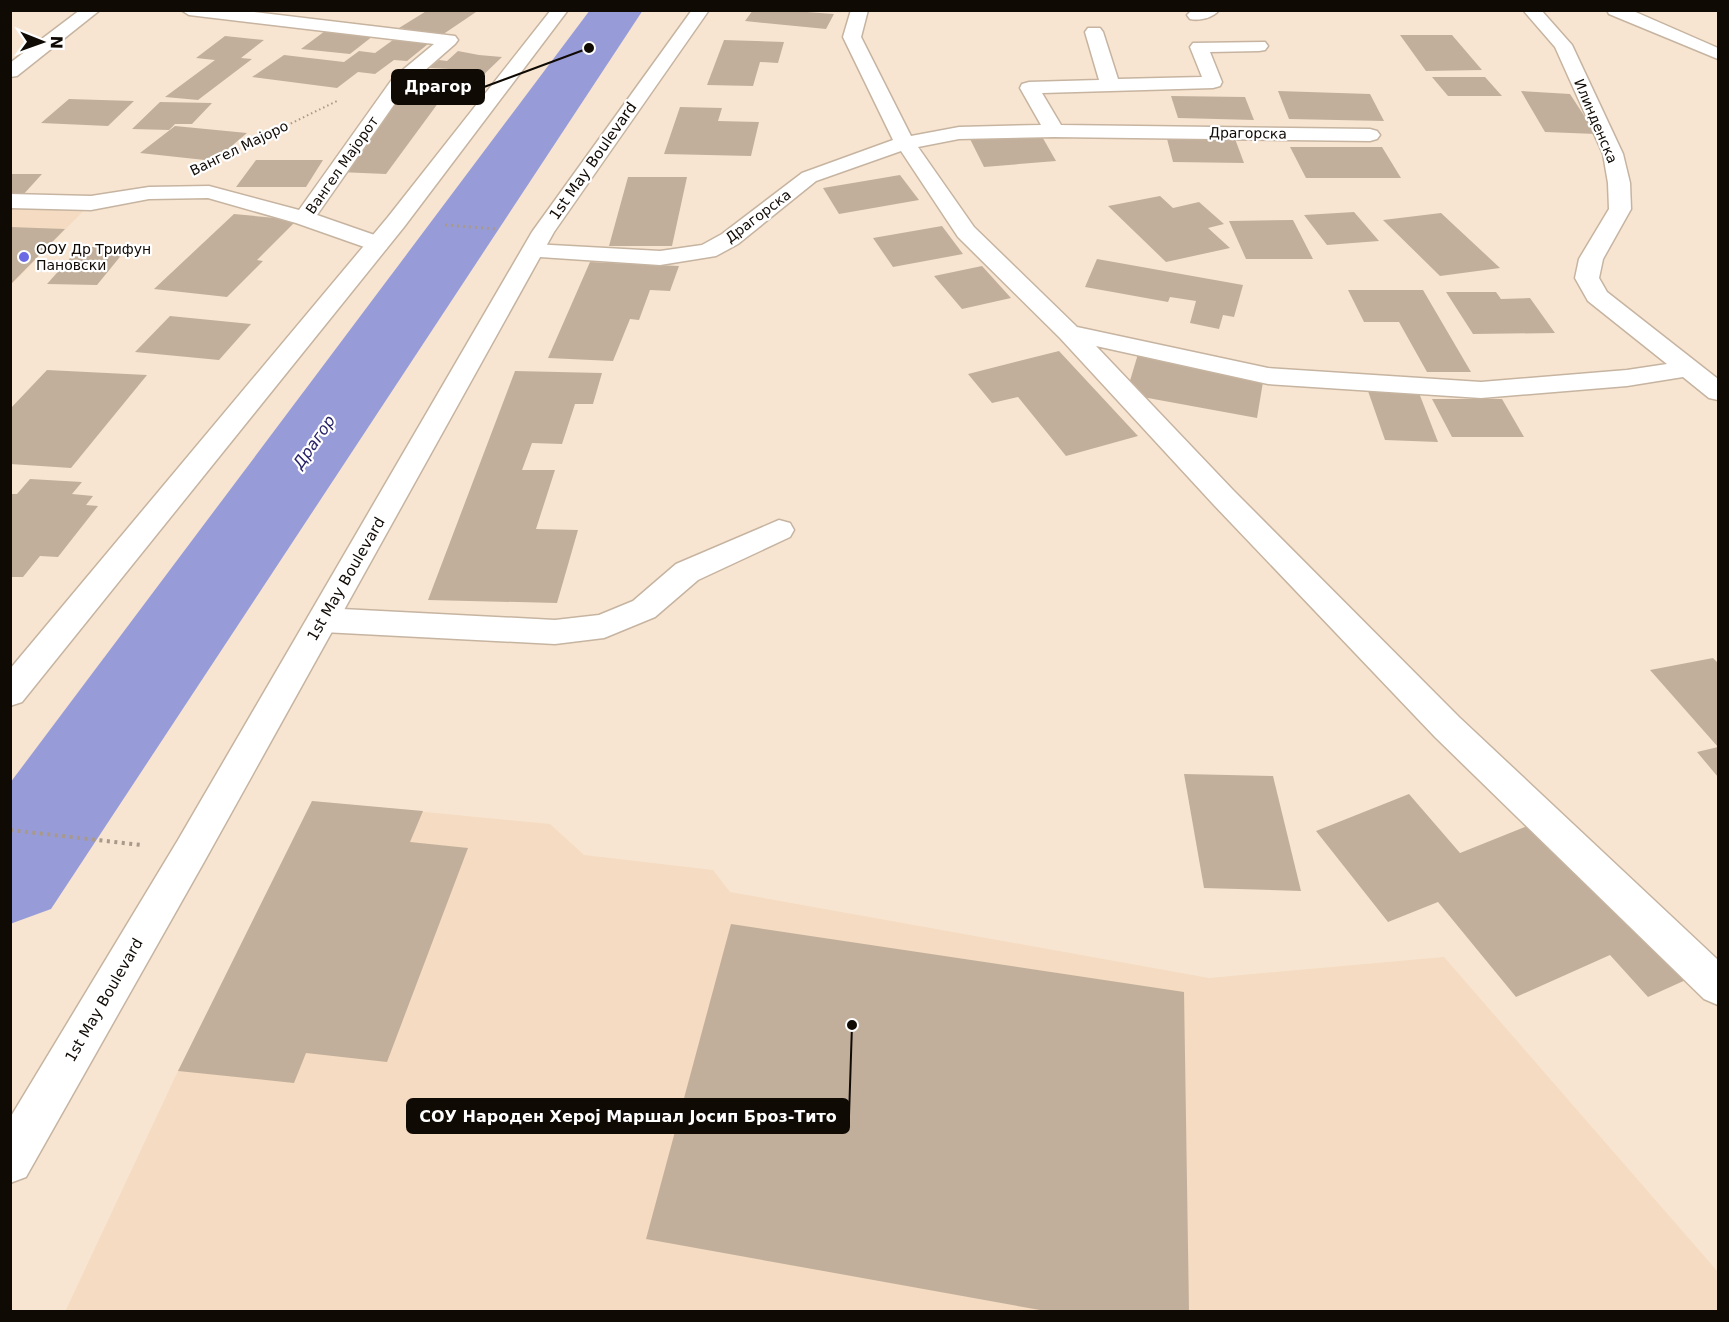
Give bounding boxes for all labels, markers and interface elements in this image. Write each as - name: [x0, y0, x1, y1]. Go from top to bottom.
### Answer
- north arrow: [12, 12, 72, 72]
- text: N: [47, 35, 66, 49]
- callout: Драгор: [392, 70, 484, 104]
- text: Драгор: [404, 77, 472, 96]
- street label: Илинденска: [1571, 77, 1621, 165]
- street label: 1st May Boulevard: [546, 99, 640, 223]
- street label: Вангел Маjорот: [302, 113, 382, 217]
- street label: Вангел Мајоро: [187, 117, 291, 179]
- street label: Драгорска: [1209, 124, 1287, 142]
- street label: Драгорска: [722, 186, 794, 246]
- place label: ООУ Др Трифун Пановски: [36, 241, 151, 273]
- marker: ООУ Др Трифун Пановски: [17, 250, 31, 264]
- water label: Драгор: [288, 412, 339, 473]
- street label: 1st May Boulevard: [303, 514, 389, 644]
- street label: 1st May Boulevard: [61, 935, 147, 1065]
- callout: СОУ Народен Херој Маршал Јосип Броз-Тито: [407, 1099, 849, 1133]
- text: СОУ Народен Херој Маршал Јосип Броз-Тито: [419, 1107, 837, 1126]

